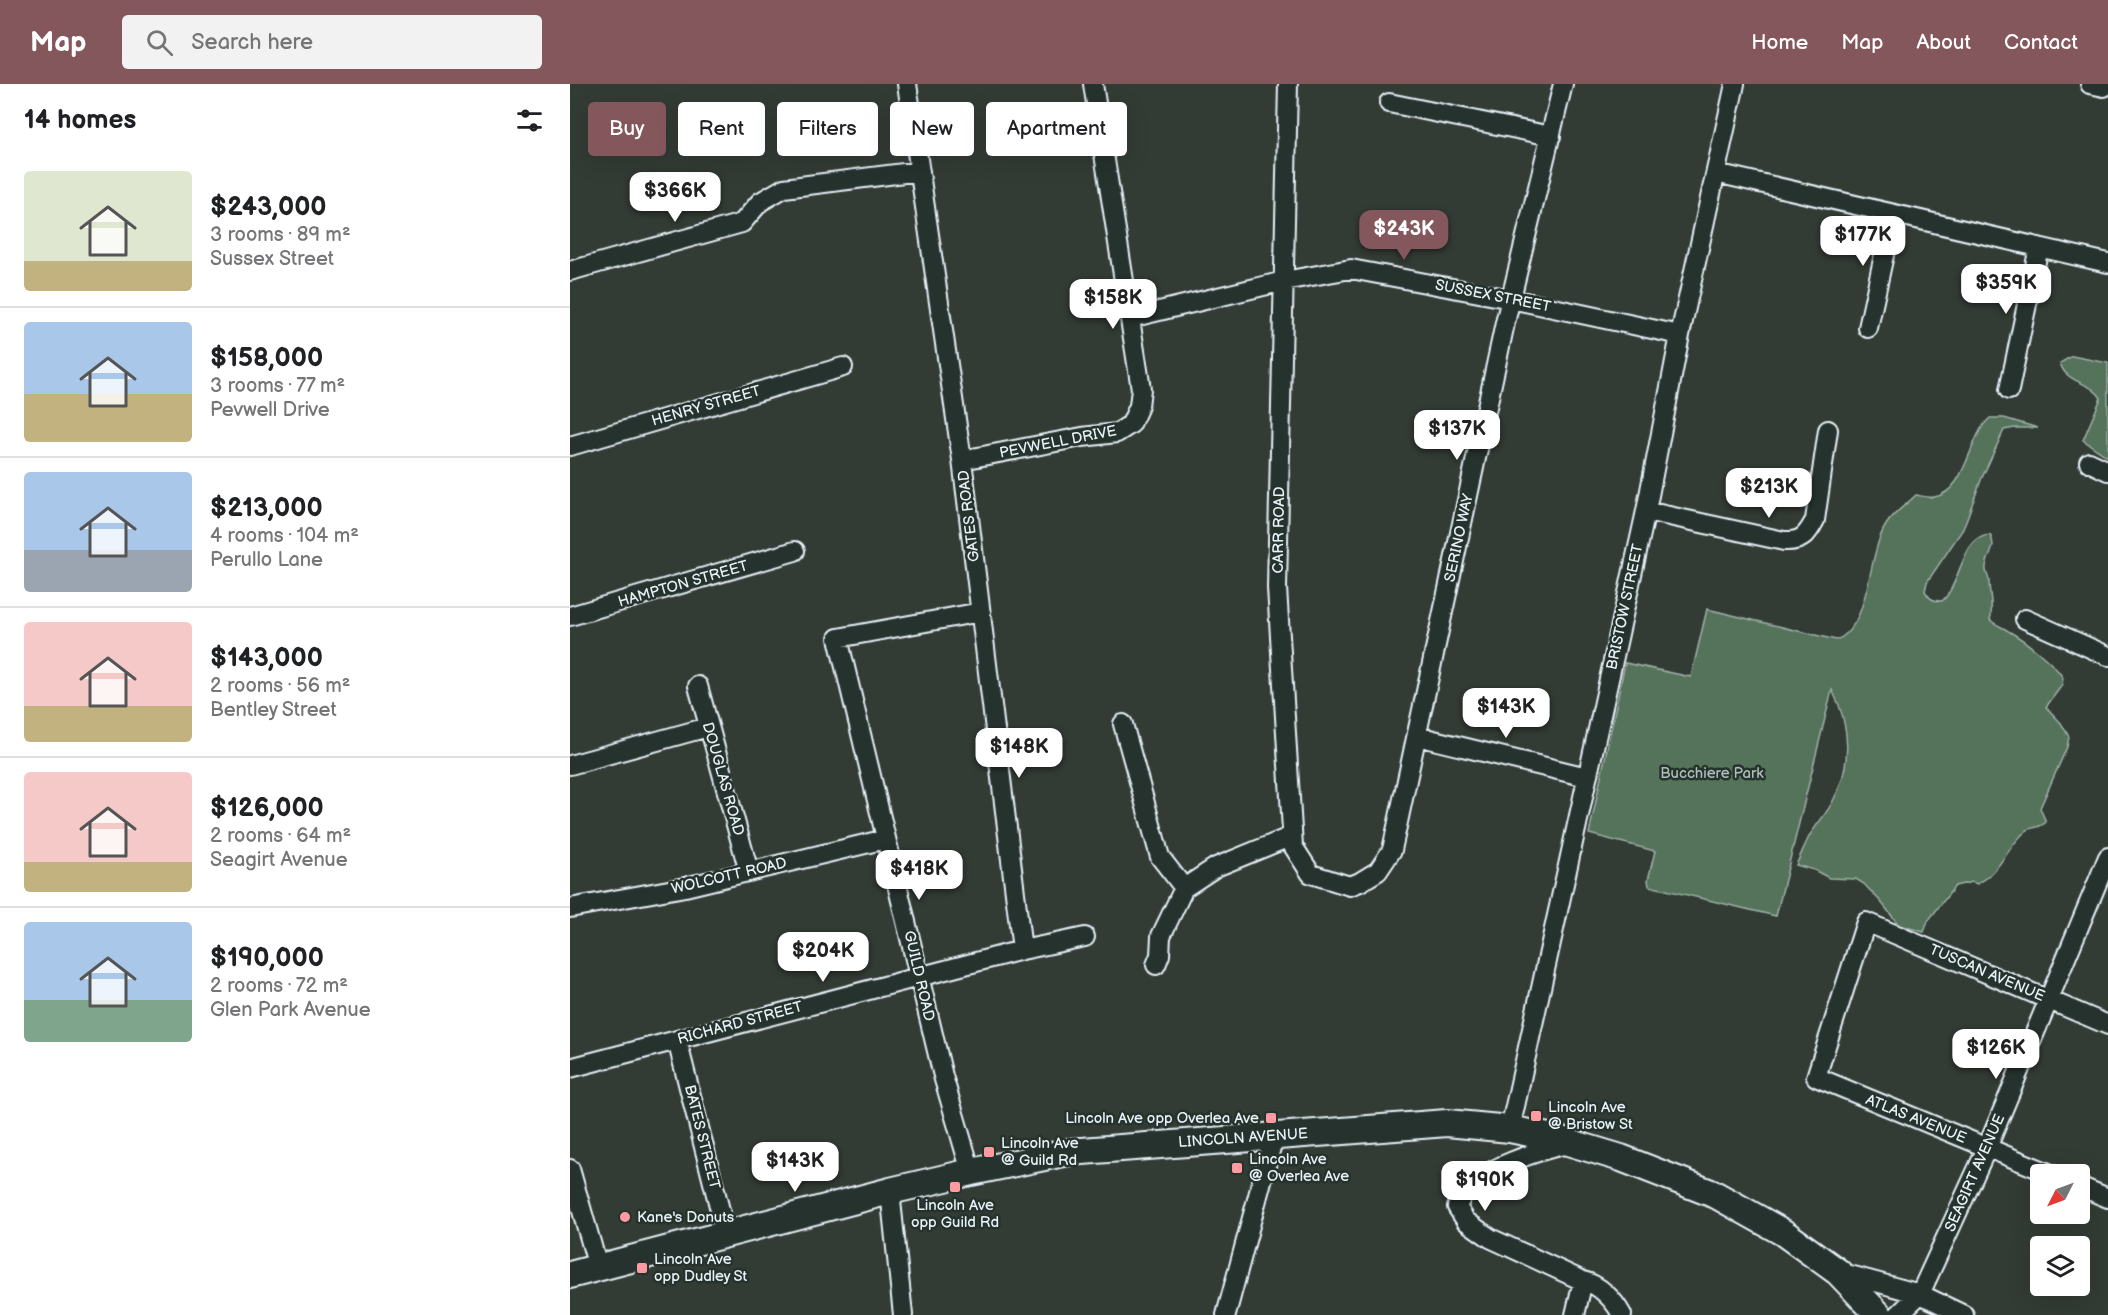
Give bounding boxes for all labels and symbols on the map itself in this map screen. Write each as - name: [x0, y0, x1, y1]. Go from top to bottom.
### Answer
- pin: $366K: [633, 172, 717, 223]
- pin: $243K: [1362, 210, 1446, 261]
- pin: $177K: [1821, 216, 1905, 267]
- pin: $359K: [1964, 264, 2048, 315]
- street label: SUSSEX STREET: [1433, 275, 1553, 317]
- pin: $158K: [1071, 279, 1155, 330]
- street label: HENRY STREET: [649, 381, 763, 431]
- pin: $137K: [1415, 410, 1499, 461]
- street label: PEVWELL DRIVE: [998, 421, 1118, 463]
- pin: $213K: [1727, 468, 1811, 519]
- street label: GATES ROAD: [954, 469, 984, 563]
- street label: CARR ROAD: [1269, 486, 1289, 574]
- street label: SERINO WAY: [1440, 492, 1478, 584]
- street label: BRISTOW STREET: [1602, 542, 1648, 672]
- street label: HAMPTON STREET: [616, 556, 750, 612]
- pin: $143K: [1464, 688, 1548, 739]
- street label: DOUGLAS ROAD: [698, 720, 748, 838]
- pin: $148K: [977, 728, 1061, 779]
- park label: Bucchiere Park: [1660, 764, 1764, 783]
- pin: $418K: [877, 850, 961, 901]
- street label: WOLCOTT ROAD: [669, 853, 789, 899]
- street label: GUILD ROAD: [899, 929, 939, 1023]
- pin: $204K: [781, 932, 865, 983]
- street label: TUSCAN AVENUE: [1926, 940, 2048, 1006]
- street label: RICHARD STREET: [675, 997, 805, 1049]
- pin: $126K: [1954, 1029, 2038, 1080]
- street label: BATES STREET: [680, 1083, 724, 1191]
- street label: ATLAS AVENUE: [1863, 1090, 1969, 1148]
- place label: Lincoln Ave @ Bristow St: [1548, 1098, 1633, 1134]
- place label: Lincoln Ave opp Overlea Ave: [1065, 1109, 1259, 1128]
- marker: Lincoln Ave @ Bristow St: [1529, 1109, 1543, 1123]
- marker: Lincoln Ave opp Overlea Ave: [1264, 1111, 1278, 1125]
- street label: SEAGIRT AVENUE: [1941, 1111, 2009, 1235]
- street label: LINCOLN AVENUE: [1178, 1124, 1309, 1152]
- place label: Lincoln Ave @ Guild Rd: [1001, 1134, 1079, 1170]
- pin: $143K: [753, 1142, 837, 1193]
- marker: Lincoln Ave @ Guild Rd: [982, 1145, 996, 1159]
- place label: Lincoln Ave @ Overlea Ave: [1249, 1150, 1349, 1186]
- marker: Lincoln Ave @ Overlea Ave: [1230, 1161, 1244, 1175]
- pin: $190K: [1443, 1161, 1527, 1212]
- north arrow: [2030, 1164, 2090, 1224]
- marker: Lincoln Ave opp Guild Rd: [948, 1180, 962, 1194]
- place label: Lincoln Ave opp Guild Rd: [911, 1196, 999, 1232]
- place label: Kane's Donuts: [637, 1208, 735, 1227]
- marker: Kane's Donuts: [618, 1210, 632, 1224]
- place label: Lincoln Ave opp Dudley St: [654, 1250, 747, 1286]
- marker: Lincoln Ave opp Dudley St: [635, 1261, 649, 1275]

